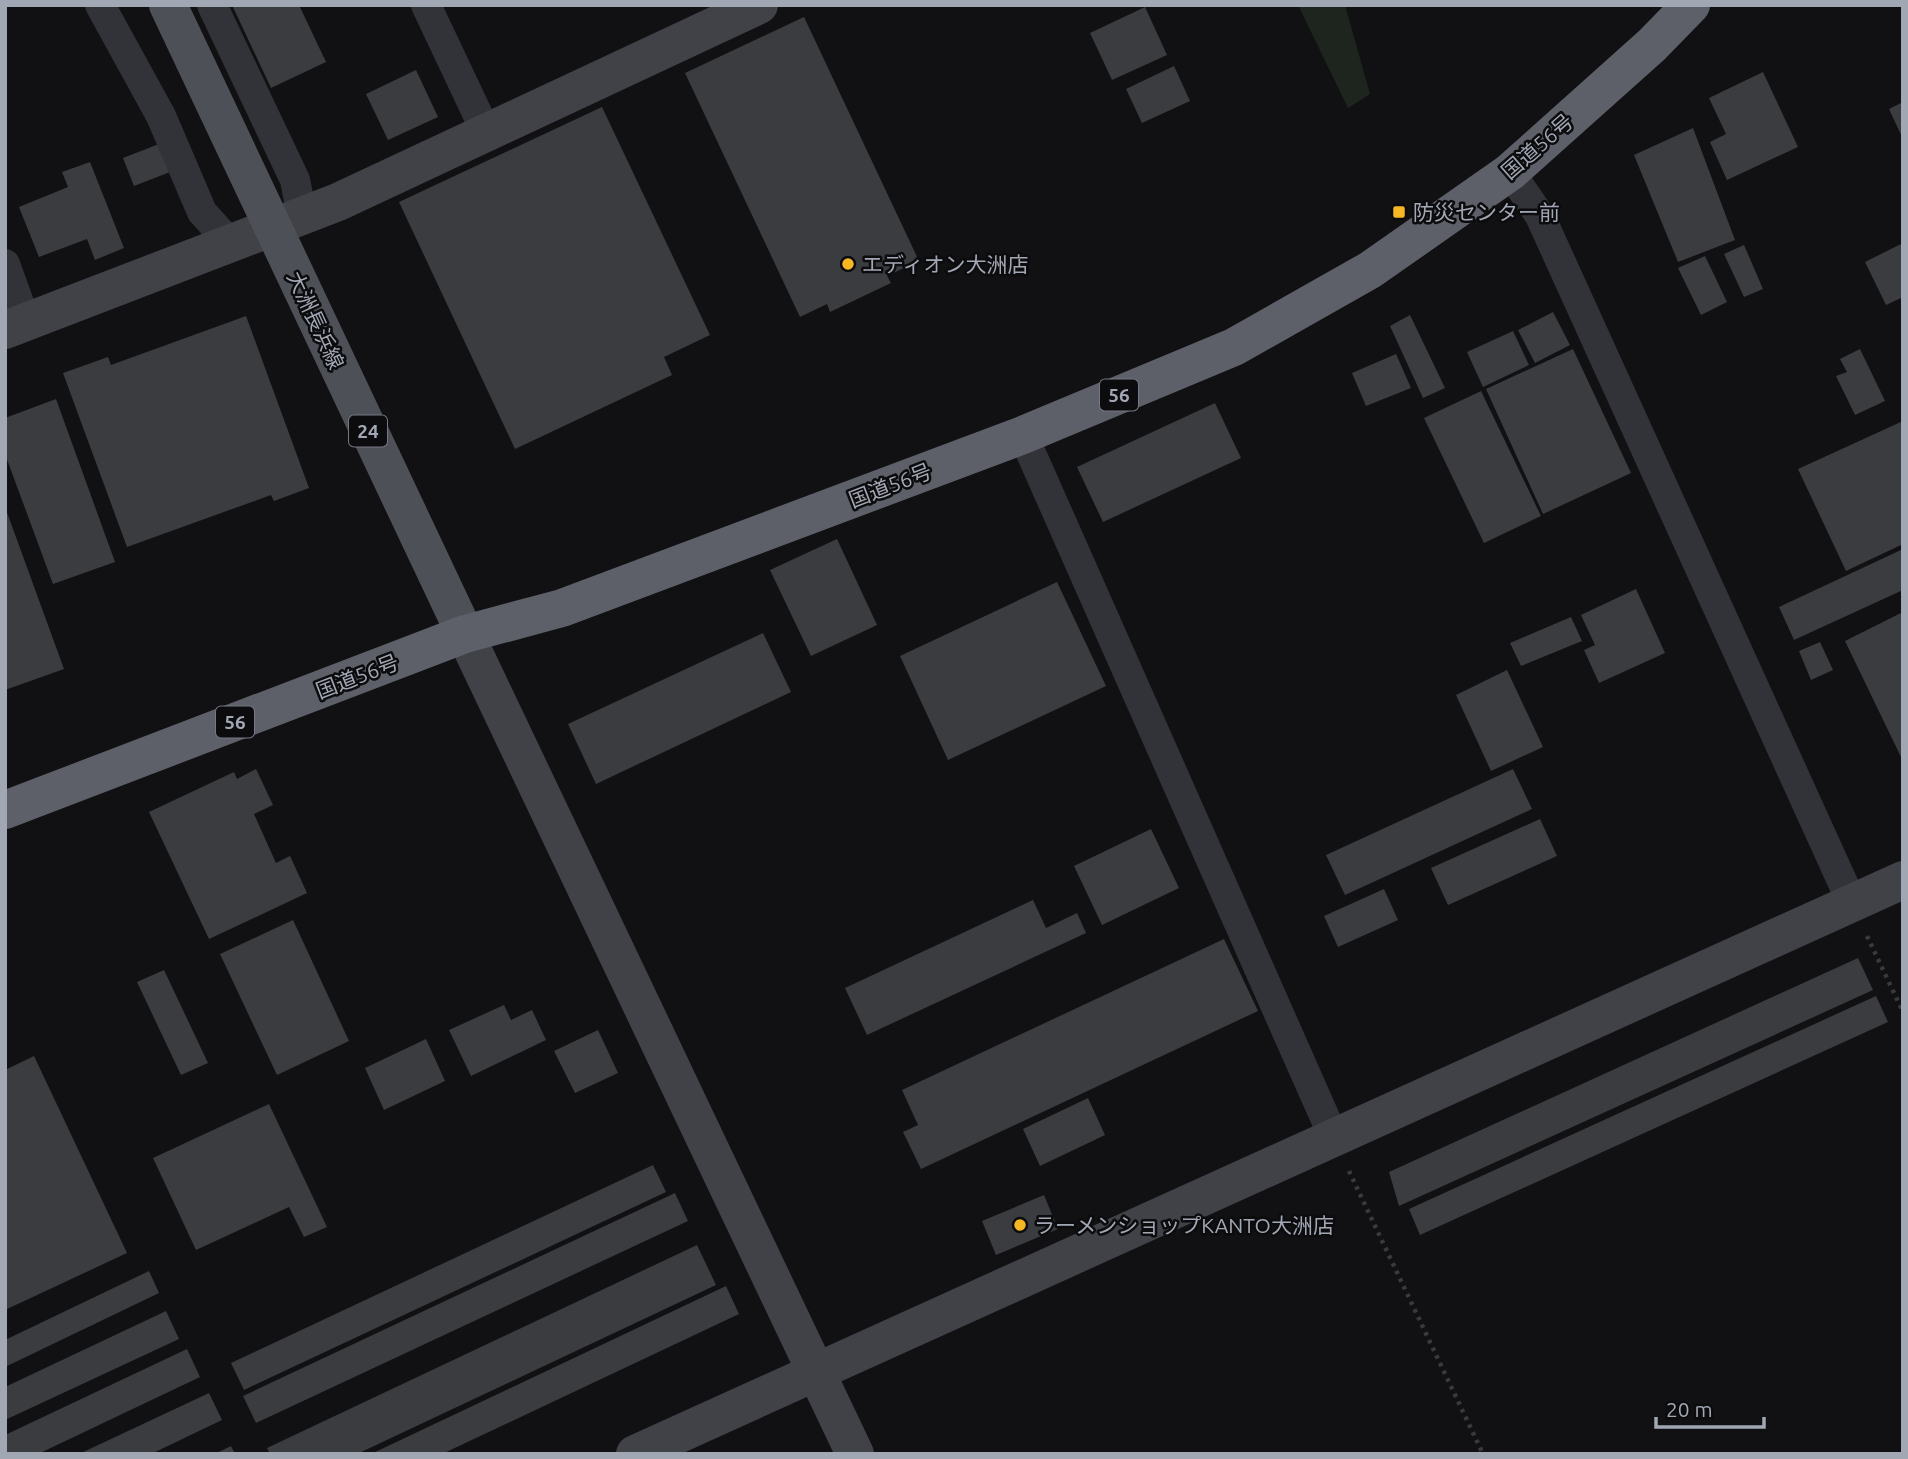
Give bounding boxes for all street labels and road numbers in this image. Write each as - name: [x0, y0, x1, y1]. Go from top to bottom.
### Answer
- street label: 国道56号: [1496, 109, 1578, 183]
- street label: 大洲長浜線: [283, 267, 349, 373]
- road number: 56: [1100, 380, 1138, 410]
- road number: 24: [349, 416, 387, 446]
- street label: 国道56号: [845, 458, 935, 512]
- street label: 国道56号: [312, 649, 402, 703]
- road number: 56: [216, 706, 254, 737]

